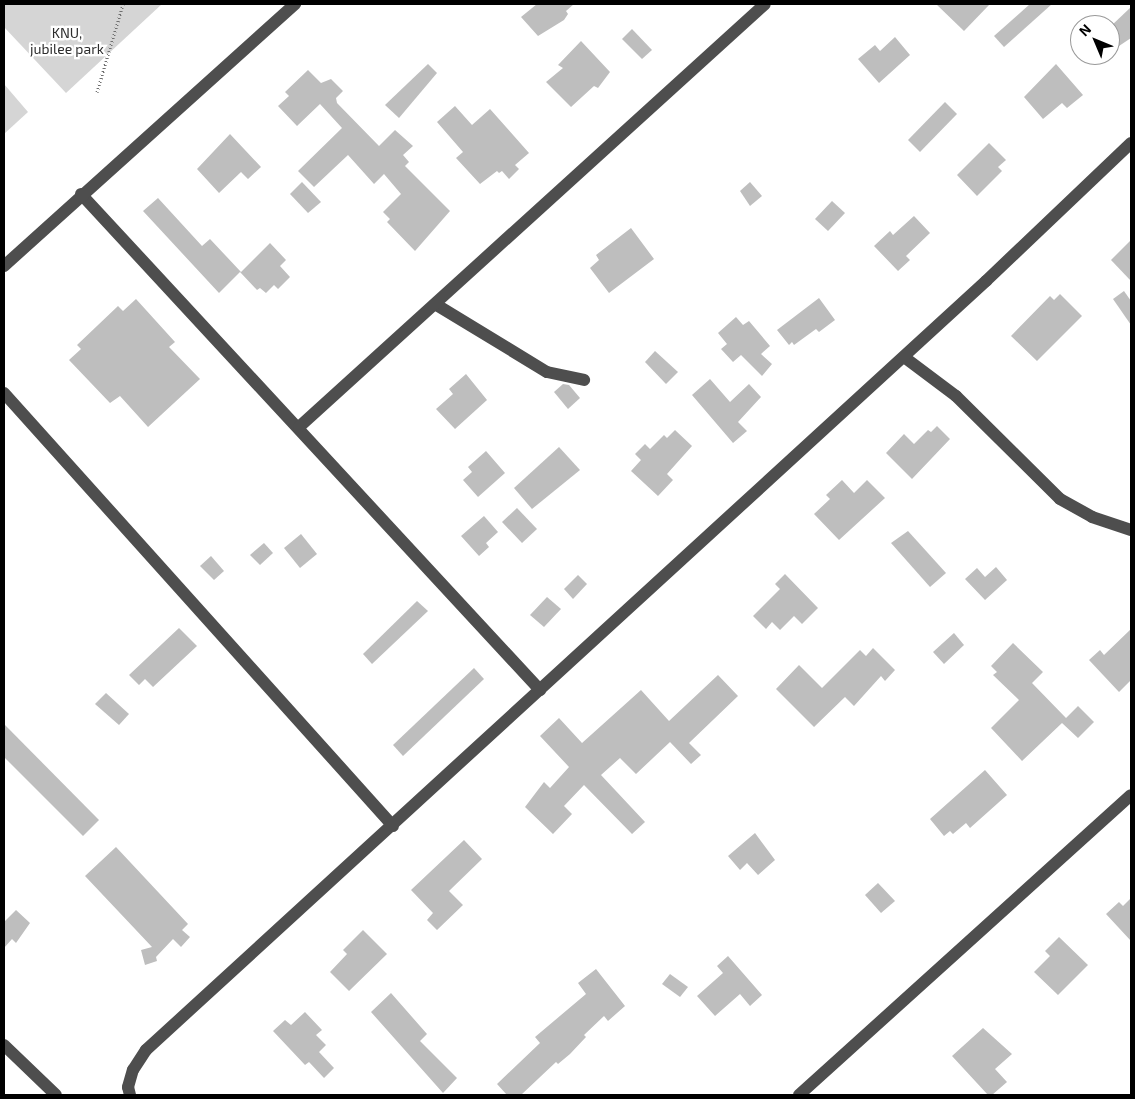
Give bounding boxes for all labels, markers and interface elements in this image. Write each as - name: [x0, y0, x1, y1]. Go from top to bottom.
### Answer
- north arrow: [1070, 15, 1120, 65]
- text: N: [1075, 20, 1094, 39]
- park label: KNU, jubilee park: [30, 25, 104, 58]

